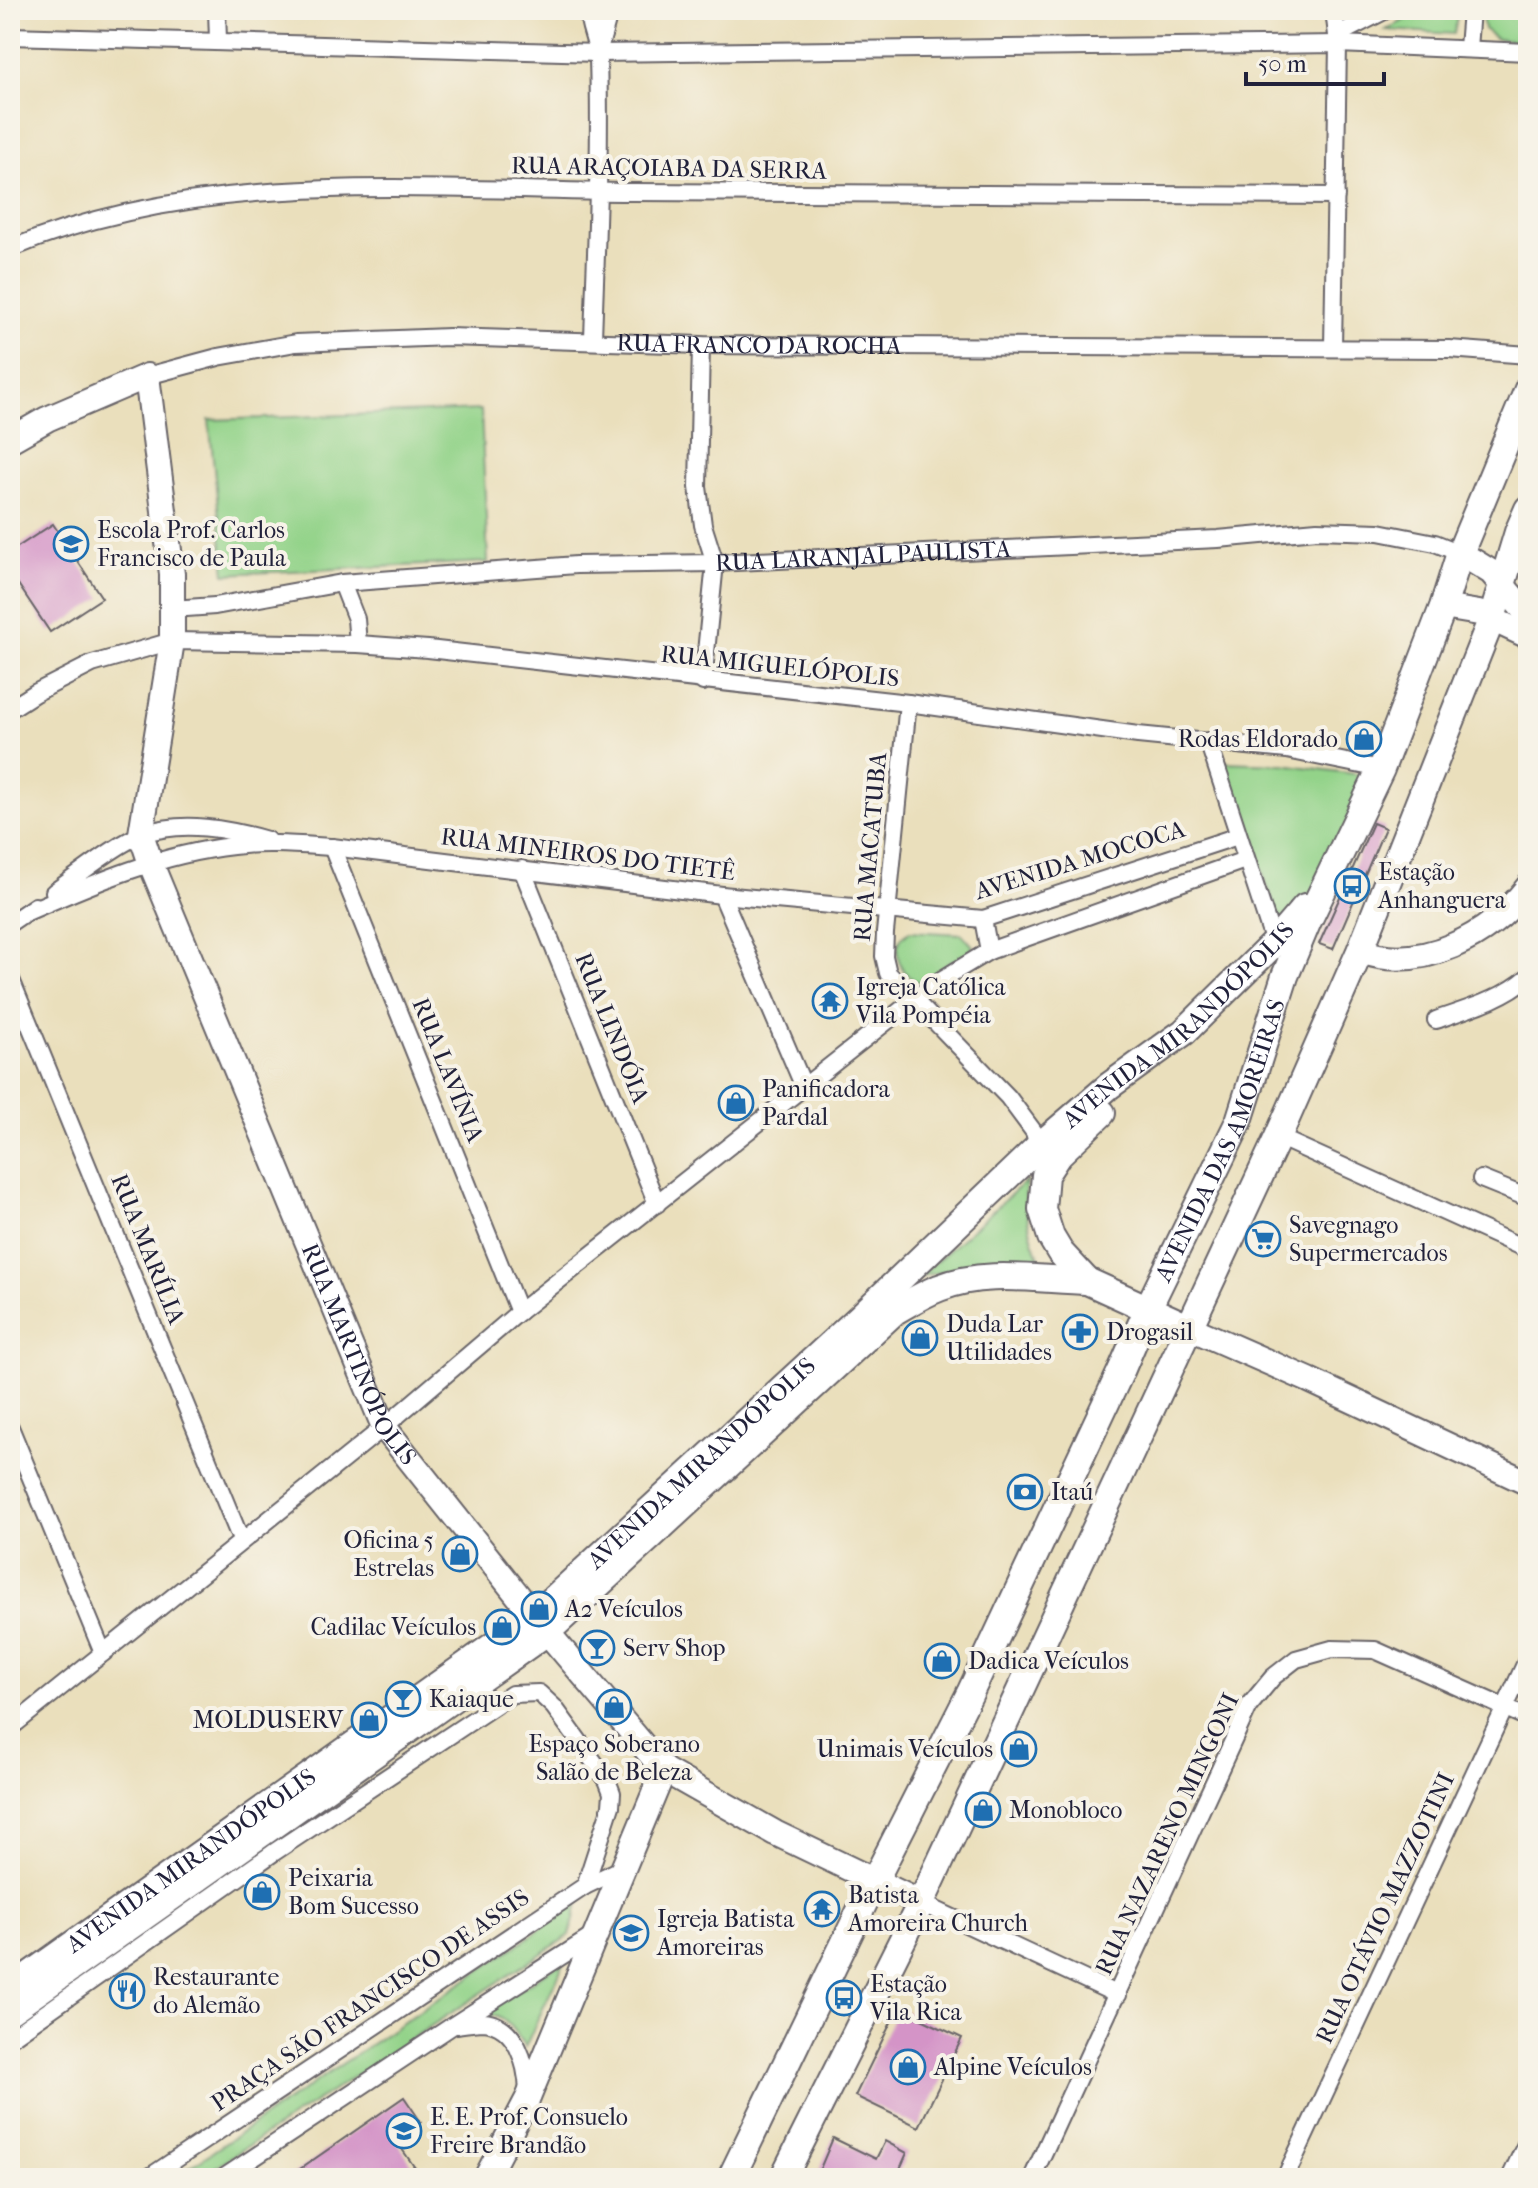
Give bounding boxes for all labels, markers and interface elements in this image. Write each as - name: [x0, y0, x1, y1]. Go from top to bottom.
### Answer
- scale bar: [1246, 36, 1384, 86]
- text: 50 m: [1258, 50, 1307, 78]
- street label: RUA ARAÇOIABA DA SERRA: [511, 151, 828, 185]
- street label: RUA FRANCO DA ROCHA: [616, 328, 902, 360]
- place label: Escola Prof. Carlos Francisco de Paula: [97, 516, 287, 572]
- school or university icon: Escola Prof. Carlos Francisco de Paula: [52, 525, 90, 563]
- street label: RUA LARANJAL PAULISTA: [714, 535, 1012, 577]
- street label: RUA MIGUELÓPOLIS: [659, 639, 901, 692]
- shop icon: Rodas Eldorado: [1345, 720, 1383, 758]
- place label: Rodas Eldorado: [1178, 725, 1338, 753]
- street label: RUA MACATUBA: [848, 751, 892, 943]
- street label: AVENIDA MOCOCA: [971, 815, 1189, 906]
- street label: RUA MINEIROS DO TIETÊ: [439, 821, 737, 886]
- place label: Estação Anhanguera: [1377, 858, 1507, 914]
- bus stop icon: Estação Anhanguera: [1333, 867, 1371, 905]
- street label: AVENIDA MIRANDÓPOLIS: [1056, 916, 1300, 1134]
- street label: RUA LINDÓIA: [569, 948, 656, 1108]
- place label: Igreja Católica Vila Pompéia: [855, 973, 1006, 1029]
- temple icon: Igreja Católica Vila Pompéia: [811, 982, 849, 1020]
- street label: RUA LAVÍNIA: [406, 993, 491, 1147]
- street label: AVENIDA DAS AMOREIRAS: [1149, 996, 1291, 1287]
- place label: Panificadora Pardal: [762, 1075, 891, 1131]
- shop icon: Panificadora Pardal: [717, 1084, 755, 1122]
- street label: RUA MARÍLIA: [105, 1169, 192, 1329]
- place label: Savegnago Supermercados: [1289, 1211, 1448, 1267]
- supermarket icon: Savegnago Supermercados: [1244, 1220, 1282, 1258]
- street label: RUA MARTINÓPOLIS: [296, 1239, 423, 1471]
- place label: Duda Lar Utilidades: [946, 1310, 1052, 1366]
- pharmacy icon: Drogasil: [1061, 1313, 1099, 1351]
- place label: Drogasil: [1106, 1318, 1193, 1346]
- shop icon: Duda Lar Utilidades: [901, 1319, 939, 1357]
- street label: AVENIDA MIRANDÓPOLIS: [581, 1351, 821, 1575]
- bank icon: Itaú: [1006, 1473, 1044, 1511]
- place label: Itaú: [1051, 1478, 1094, 1506]
- place label: Oficina 5 Estrelas: [343, 1526, 434, 1582]
- shop icon: Oficina 5 Estrelas: [441, 1535, 479, 1573]
- shop icon: A2 Veículos: [520, 1590, 558, 1628]
- place label: A2 Veículos: [564, 1595, 683, 1623]
- shop icon: Cadilac Veículos: [483, 1608, 521, 1646]
- place label: Cadilac Veículos: [310, 1613, 476, 1641]
- bar icon: Serv Shop: [578, 1629, 616, 1667]
- place label: Serv Shop: [623, 1634, 726, 1662]
- shop icon: Dadica Veículos: [923, 1642, 961, 1680]
- place label: Dadica Veículos: [968, 1647, 1129, 1675]
- bar icon: Kaiaque: [384, 1680, 422, 1718]
- place label: Kaiaque: [429, 1685, 514, 1713]
- shop icon: Espaço Soberano Salão de Beleza: [595, 1688, 633, 1726]
- street label: RUA NAZARENO MINGONI: [1089, 1689, 1245, 1979]
- shop icon: MOLDUSERV: [350, 1701, 388, 1739]
- place label: MOLDUSERV: [193, 1706, 344, 1734]
- place label: Espaço Soberano Salão de Beleza: [528, 1730, 700, 1786]
- shop icon: Unimais Veículos: [1000, 1730, 1038, 1768]
- place label: Unimais Veículos: [816, 1735, 993, 1763]
- street label: AVENIDA MIRANDÓPOLIS: [60, 1762, 321, 1959]
- street label: RUA OTÁVIO MAZZOTINI: [1309, 1768, 1460, 2048]
- shop icon: Monobloco: [964, 1791, 1002, 1829]
- place label: Monobloco: [1009, 1796, 1122, 1824]
- place label: Peixaria Bom Sucesso: [288, 1864, 419, 1920]
- shop icon: Peixaria Bom Sucesso: [243, 1873, 281, 1911]
- place label: Batista Amoreira Church: [847, 1881, 1028, 1937]
- street label: PRAÇA SÃO FRANCISCO DE ASSIS: [206, 1883, 534, 2117]
- temple icon: Batista Amoreira Church: [803, 1890, 841, 1928]
- place label: Igreja Batista Amoreiras: [656, 1905, 795, 1961]
- school or university icon: Igreja Batista Amoreiras: [612, 1914, 650, 1952]
- place label: Restaurante do Alemão: [153, 1963, 280, 2019]
- place label: Estação Vila Rica: [869, 1970, 962, 2026]
- restaurant icon: Restaurante do Alemão: [108, 1972, 146, 2010]
- bus stop icon: Estação Vila Rica: [825, 1979, 863, 2017]
- shop icon: Alpine Veículos: [889, 2048, 927, 2086]
- place label: Alpine Veículos: [933, 2053, 1092, 2081]
- place label: E. E. Prof. Consuelo Freire Brandão: [430, 2103, 628, 2159]
- school or university icon: E. E. Prof. Consuelo Freire Brandão: [385, 2112, 423, 2150]

